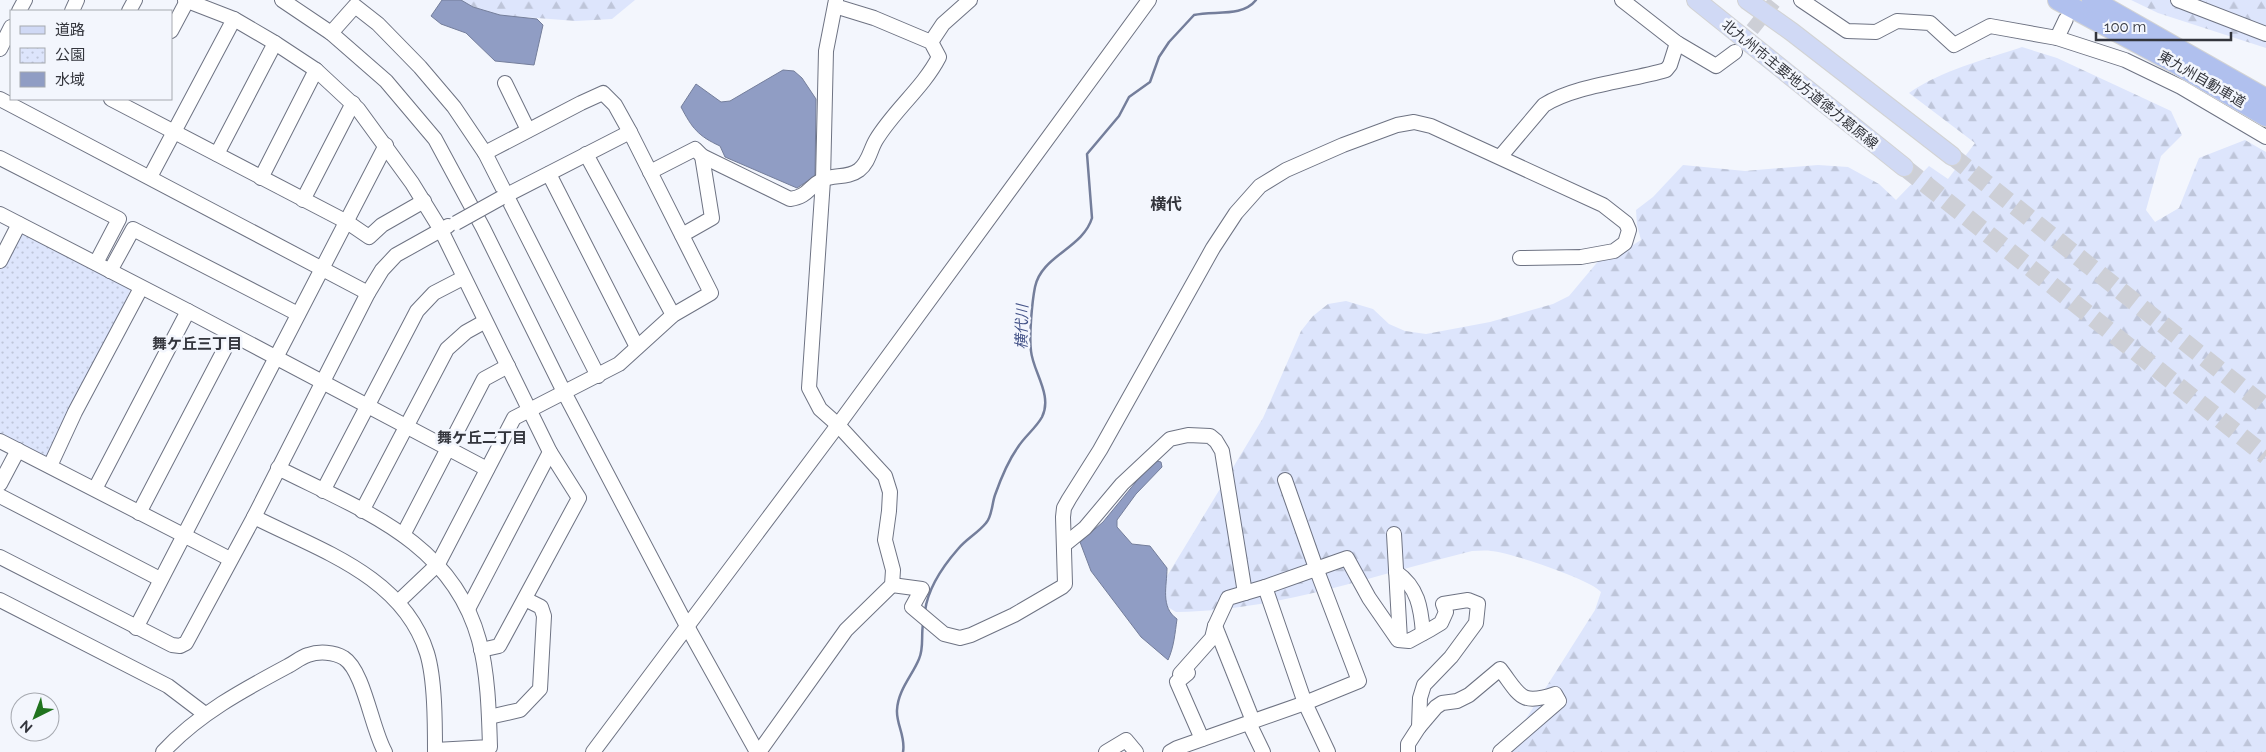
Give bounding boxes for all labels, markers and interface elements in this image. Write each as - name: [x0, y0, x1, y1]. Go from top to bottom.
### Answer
- legend: [10, 10, 172, 100]
- scale bar: [2096, 10, 2231, 42]
- street label: 北九州市主要地方道徳力葛原線: [1719, 16, 1881, 152]
- text: 100 m: [2104, 18, 2146, 36]
- text: 道路: [55, 21, 85, 39]
- text: 公園: [55, 46, 85, 64]
- street label: 東九州自動車道: [2156, 48, 2248, 110]
- text: 水域: [55, 71, 85, 89]
- district label: 横代: [1150, 195, 1182, 214]
- water label: 横代川: [1013, 302, 1031, 350]
- district label: 舞ケ丘三丁目: [152, 335, 242, 353]
- district label: 舞ケ丘二丁目: [437, 429, 527, 447]
- north arrow: [10, 692, 60, 742]
- text: N: [17, 717, 36, 736]

